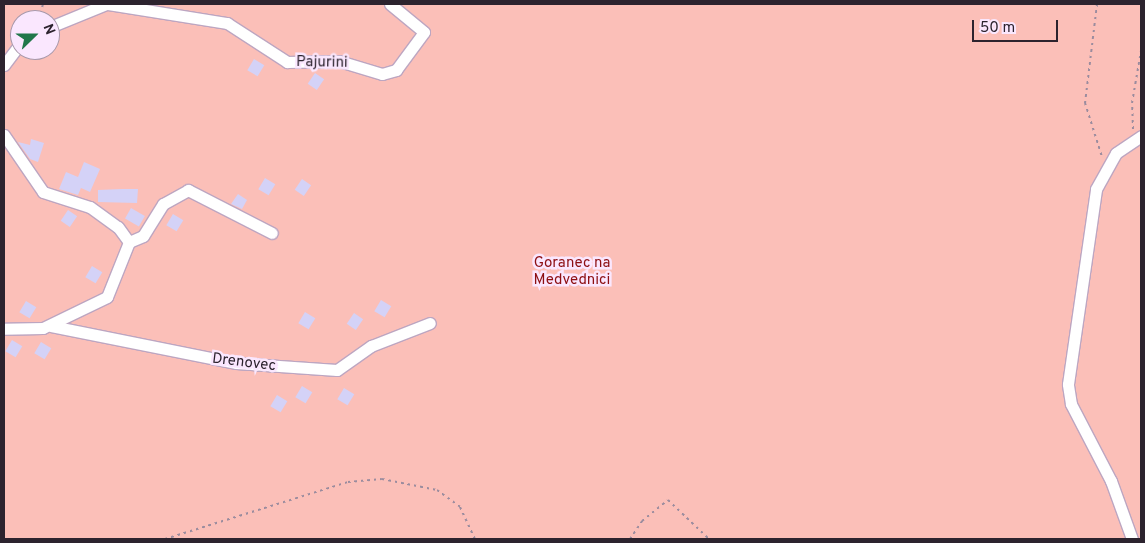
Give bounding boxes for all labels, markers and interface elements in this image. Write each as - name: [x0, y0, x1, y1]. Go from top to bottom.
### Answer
- north arrow: [10, 10, 60, 60]
- scale bar: [975, 10, 1061, 42]
- text: 50 m: [980, 19, 1015, 38]
- text: N: [39, 22, 58, 37]
- street label: Pajurini: [296, 54, 348, 72]
- park label: Goranec na Medvednici: [534, 254, 610, 289]
- street label: Drenovec: [211, 350, 277, 376]

